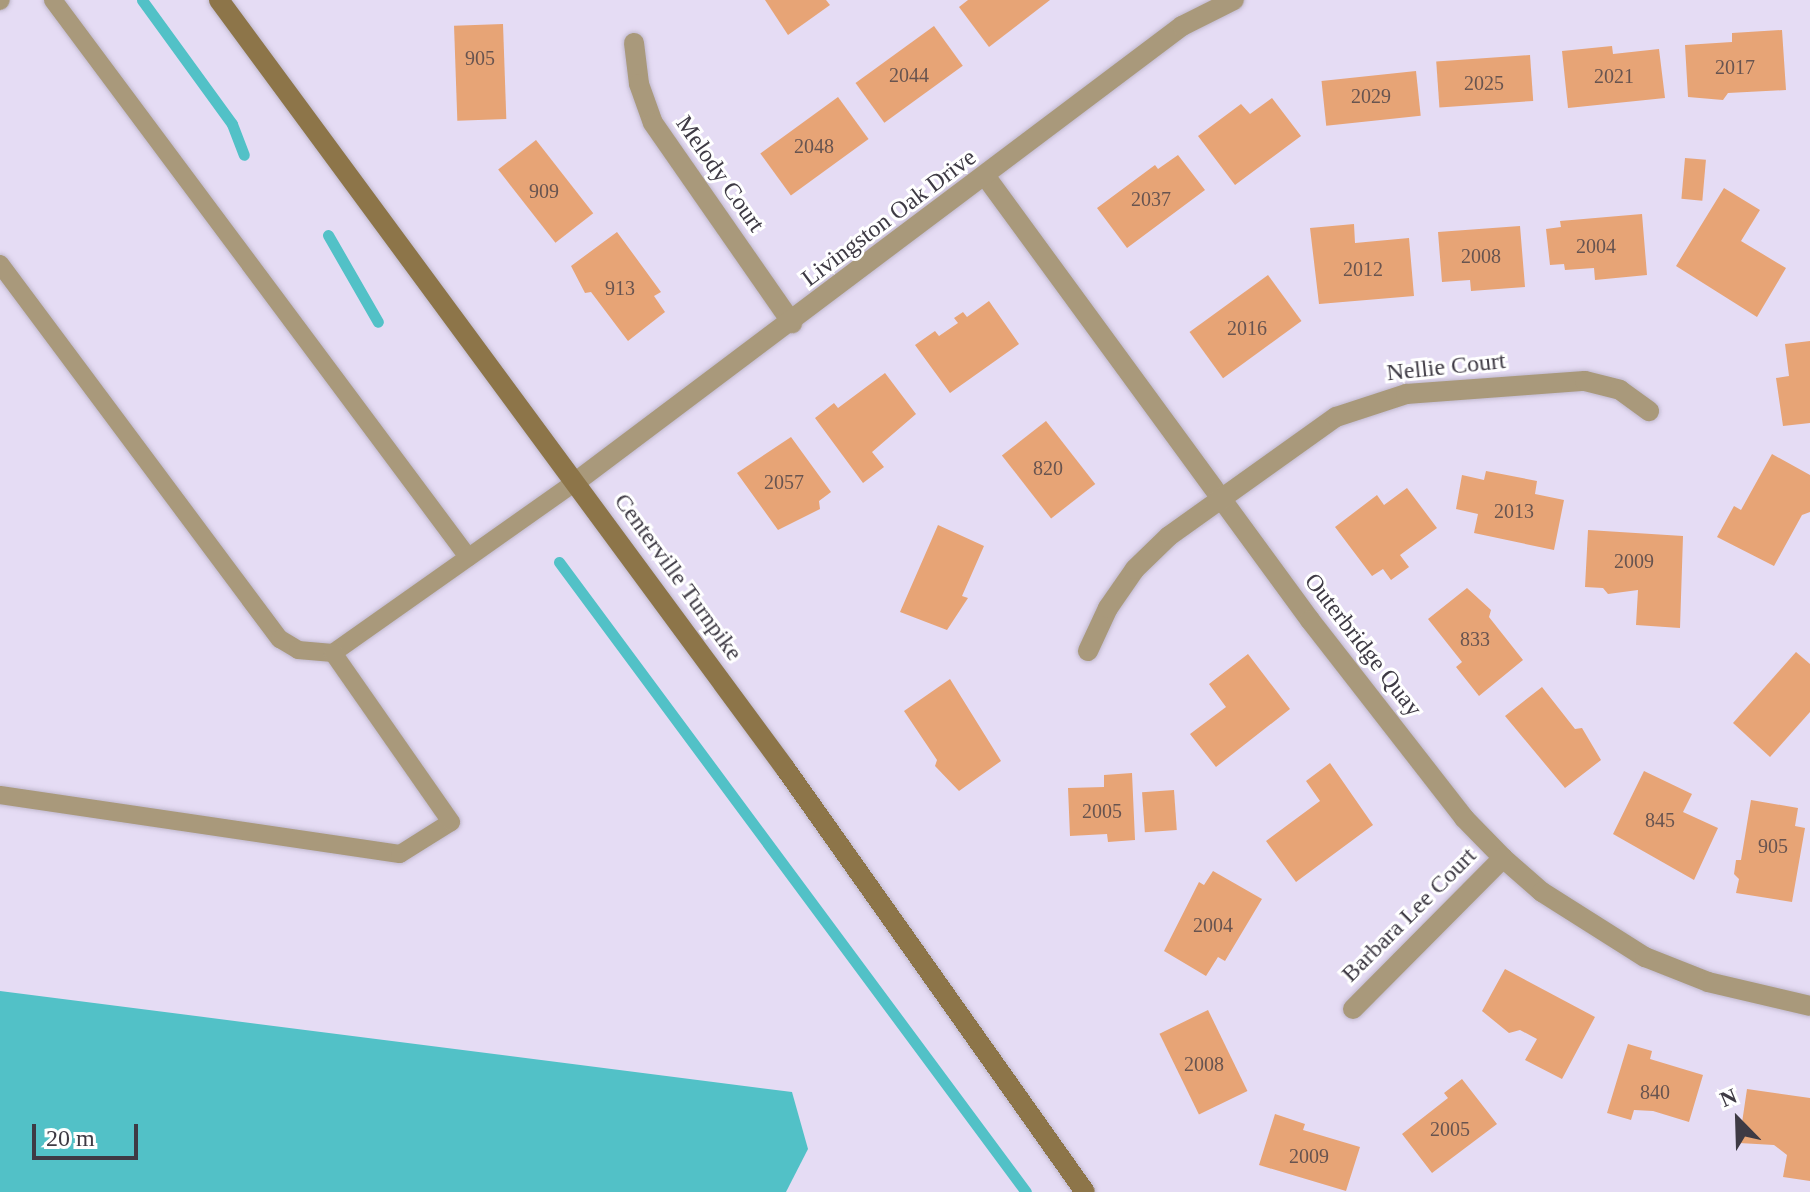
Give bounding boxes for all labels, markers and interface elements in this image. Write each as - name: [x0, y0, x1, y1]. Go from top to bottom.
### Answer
- house number: 905: [465, 46, 495, 70]
- house number: 2017: [1715, 55, 1755, 79]
- house number: 2044: [889, 63, 929, 87]
- house number: 2021: [1594, 64, 1634, 88]
- house number: 2025: [1464, 71, 1504, 95]
- house number: 2029: [1351, 84, 1391, 108]
- street label: Melody Court: [669, 110, 771, 238]
- house number: 2048: [794, 134, 834, 158]
- street label: Livingston Oak Drive: [796, 143, 982, 293]
- house number: 909: [529, 179, 559, 203]
- house number: 2037: [1131, 187, 1171, 211]
- house number: 2004: [1576, 234, 1616, 258]
- house number: 2008: [1461, 244, 1501, 268]
- house number: 2012: [1343, 257, 1383, 281]
- house number: 913: [605, 276, 635, 300]
- house number: 2016: [1227, 316, 1267, 340]
- street label: Nellie Court: [1385, 346, 1507, 388]
- house number: 820: [1033, 456, 1063, 480]
- house number: 2057: [764, 470, 804, 494]
- street label: Centerville Turnpike: [608, 488, 748, 666]
- house number: 2013: [1494, 499, 1534, 523]
- house number: 2009: [1614, 549, 1654, 573]
- street label: Outerbridge Quay: [1298, 568, 1428, 722]
- house number: 833: [1460, 627, 1490, 651]
- house number: 2005: [1082, 799, 1122, 823]
- house number: 845: [1645, 808, 1675, 832]
- house number: 905: [1758, 834, 1788, 858]
- street label: Barbara Lee Court: [1336, 842, 1482, 988]
- house number: 2004: [1193, 913, 1233, 937]
- house number: 2008: [1184, 1052, 1224, 1076]
- house number: 840: [1640, 1080, 1670, 1104]
- north arrow: [1698, 1080, 1778, 1160]
- text: N: [1716, 1083, 1741, 1112]
- scale bar: [36, 1108, 142, 1158]
- house number: 2005: [1430, 1117, 1470, 1141]
- text: 20 m: [46, 1125, 95, 1151]
- house number: 2009: [1289, 1144, 1329, 1168]

